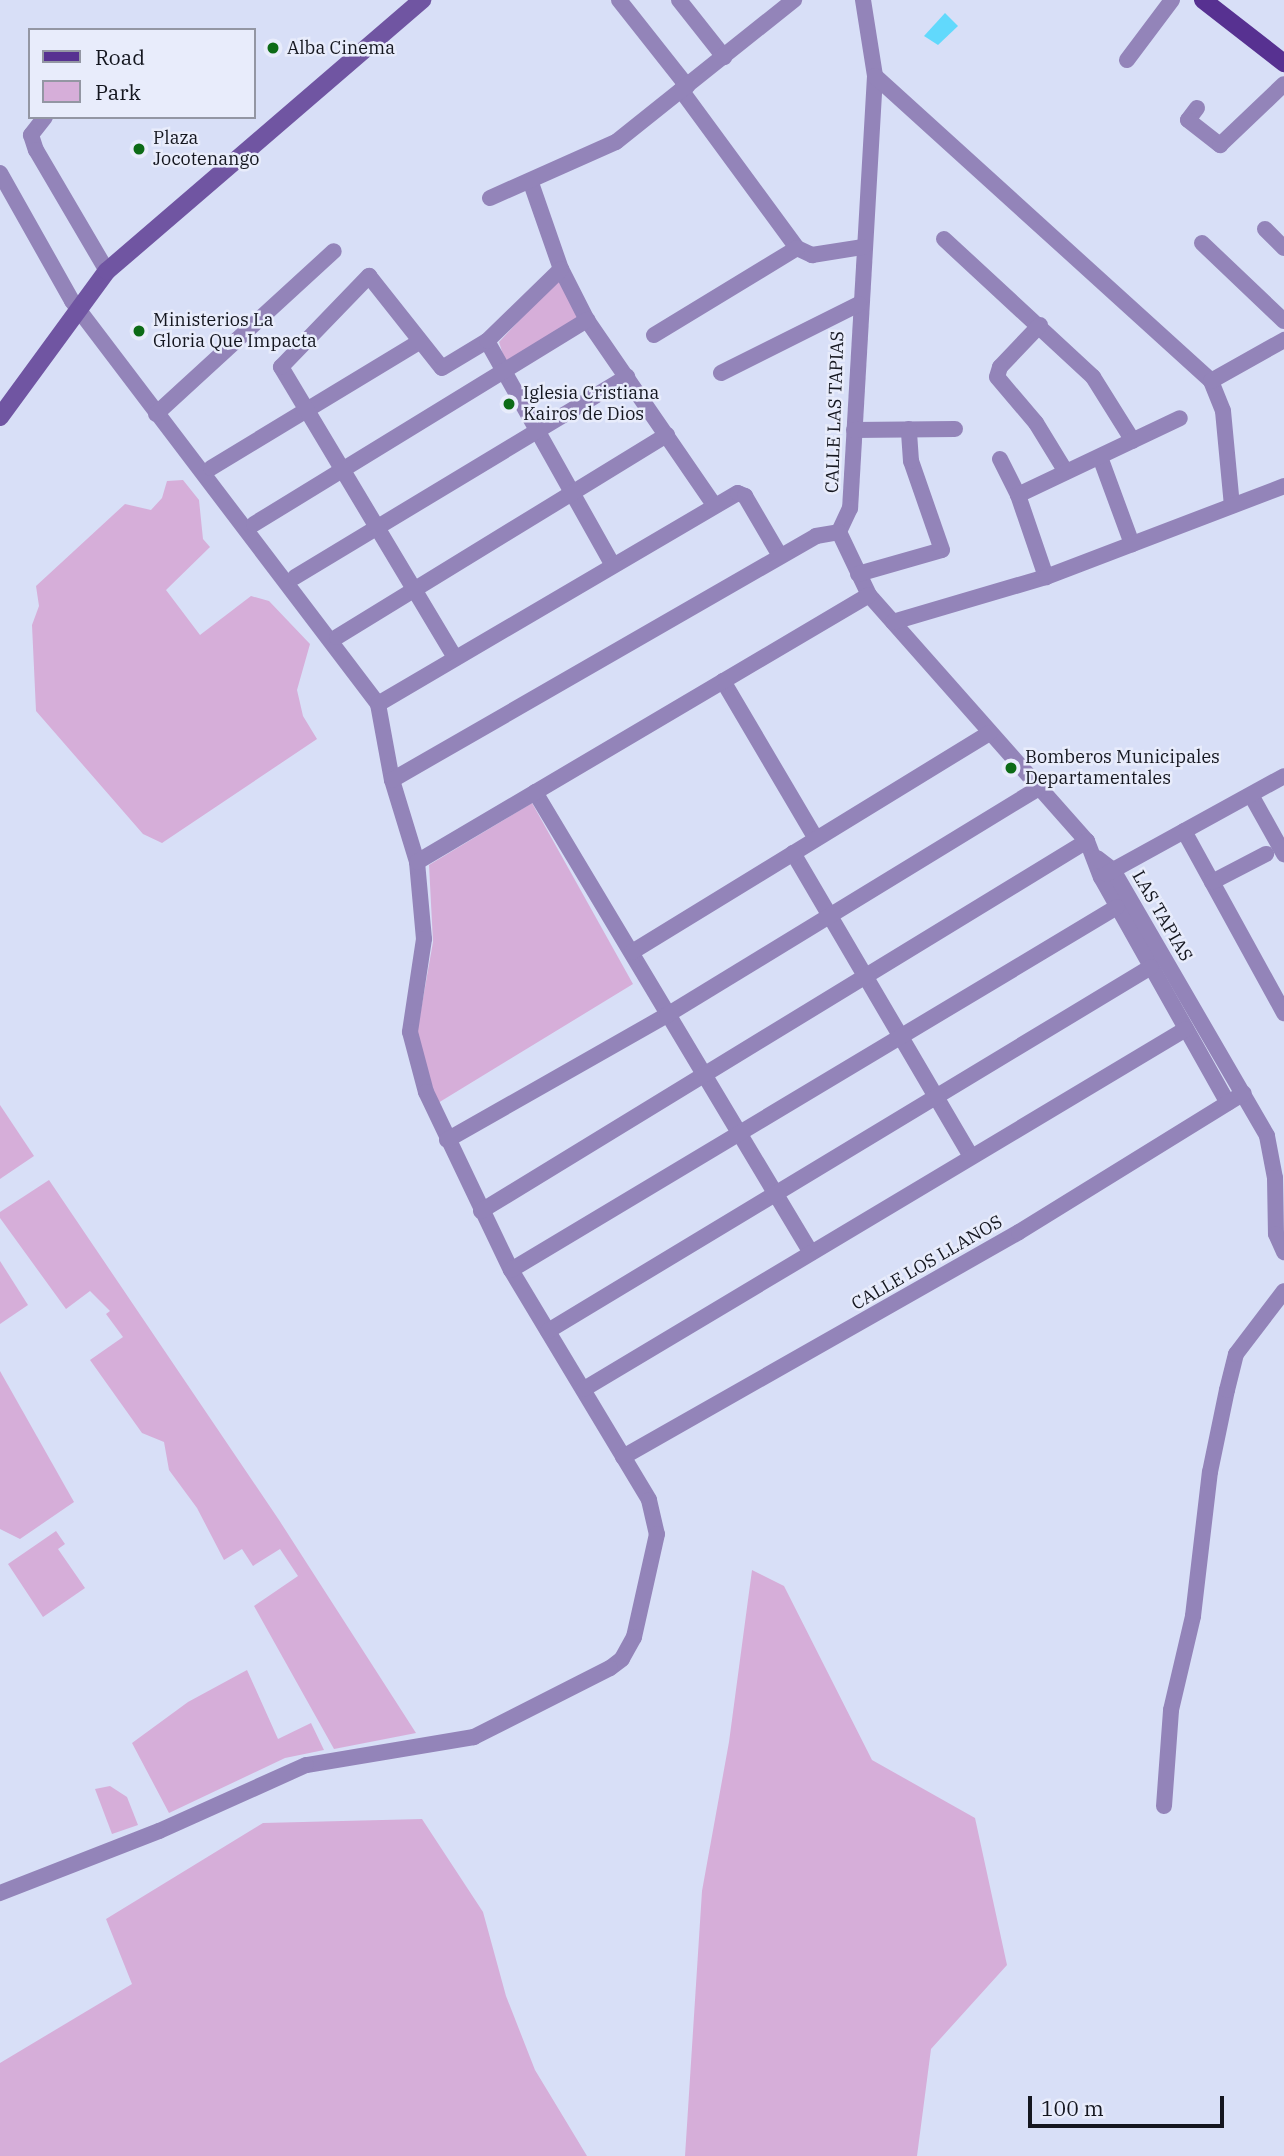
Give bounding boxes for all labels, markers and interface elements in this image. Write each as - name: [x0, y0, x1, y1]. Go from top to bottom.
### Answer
- legend: [28, 28, 256, 119]
- place label: Alba Cinema: [287, 37, 395, 59]
- marker: Alba Cinema: [265, 40, 281, 56]
- text: Road: [95, 43, 145, 71]
- text: Park: [95, 78, 141, 106]
- place label: Plaza Jocotenango: [153, 128, 259, 170]
- marker: Plaza Jocotenango: [131, 141, 147, 157]
- place label: Ministerios La Gloria Que Impacta: [153, 310, 317, 352]
- marker: Ministerios La Gloria Que Impacta: [131, 323, 147, 339]
- street label: CALLE LAS TAPIAS: [821, 331, 849, 493]
- place label: Iglesia Cristiana Kairos de Dios: [523, 383, 659, 426]
- marker: Iglesia Cristiana Kairos de Dios: [501, 396, 517, 412]
- place label: Bomberos Municipales Departamentales: [1025, 747, 1220, 790]
- marker: Bomberos Municipales Departamentales: [1003, 760, 1019, 776]
- street label: LAS TAPIAS: [1127, 867, 1197, 965]
- street label: CALLE LOS LLANOS: [848, 1211, 1006, 1315]
- scale bar: [1032, 2082, 1228, 2126]
- text: 100 m: [1041, 2094, 1104, 2122]

